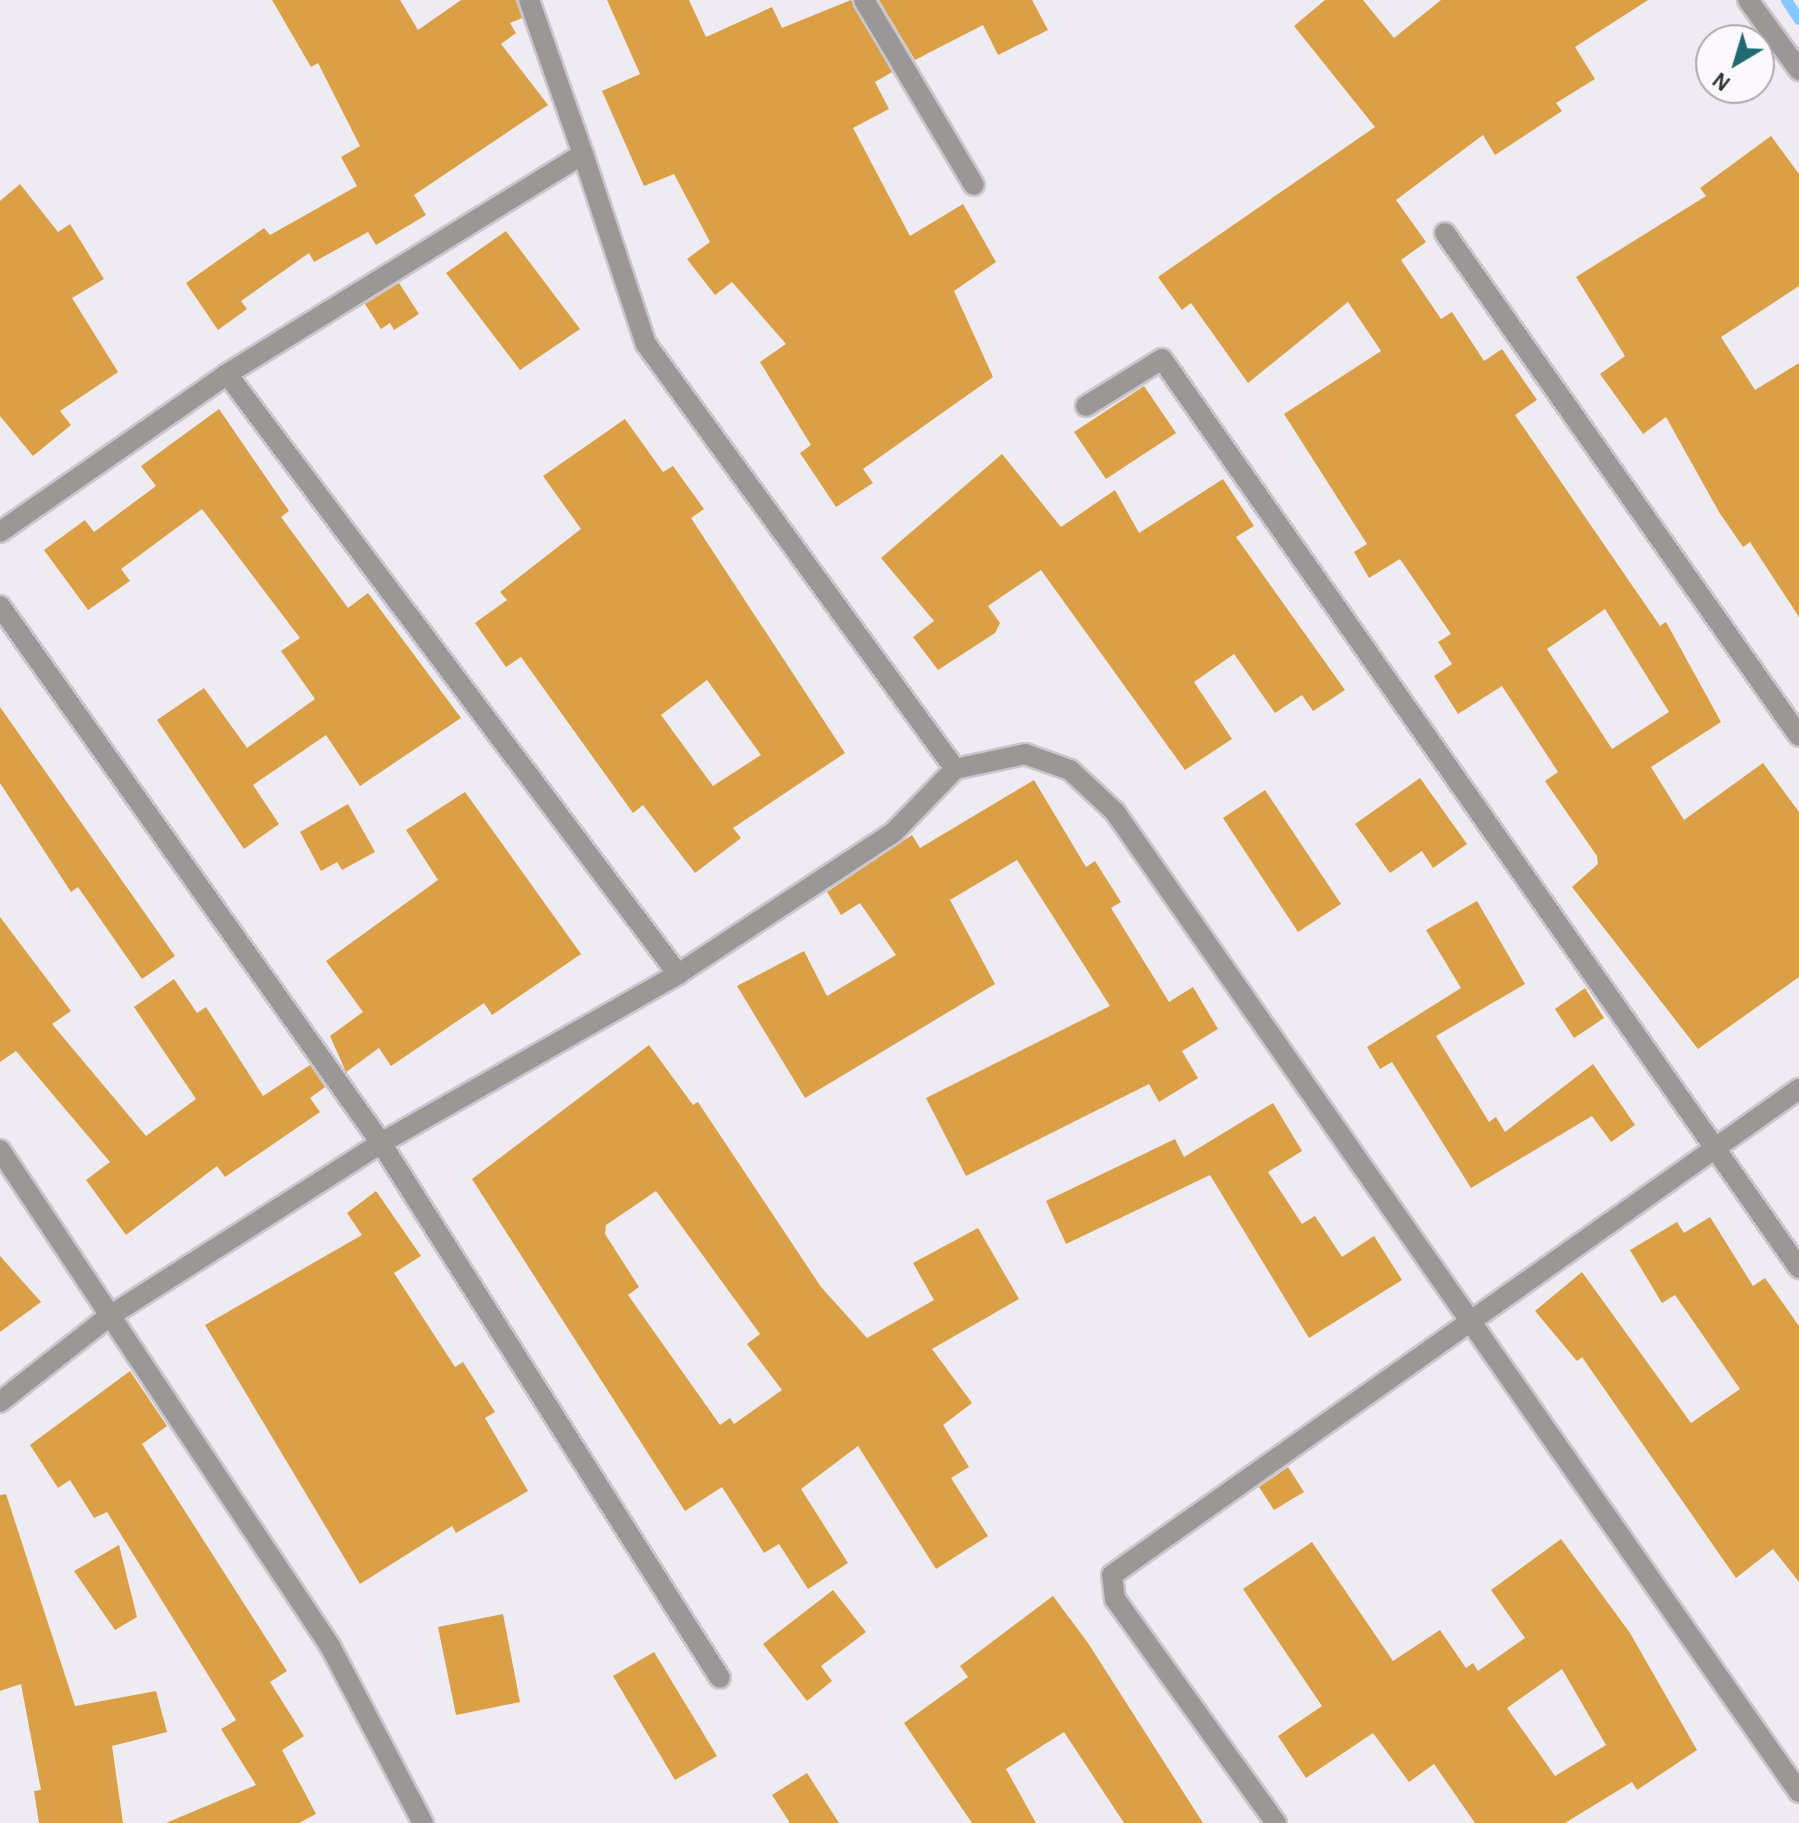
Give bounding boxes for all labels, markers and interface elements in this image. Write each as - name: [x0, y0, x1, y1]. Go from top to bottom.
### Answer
- north arrow: [1695, 24, 1775, 104]
- text: N: [1709, 68, 1734, 95]

